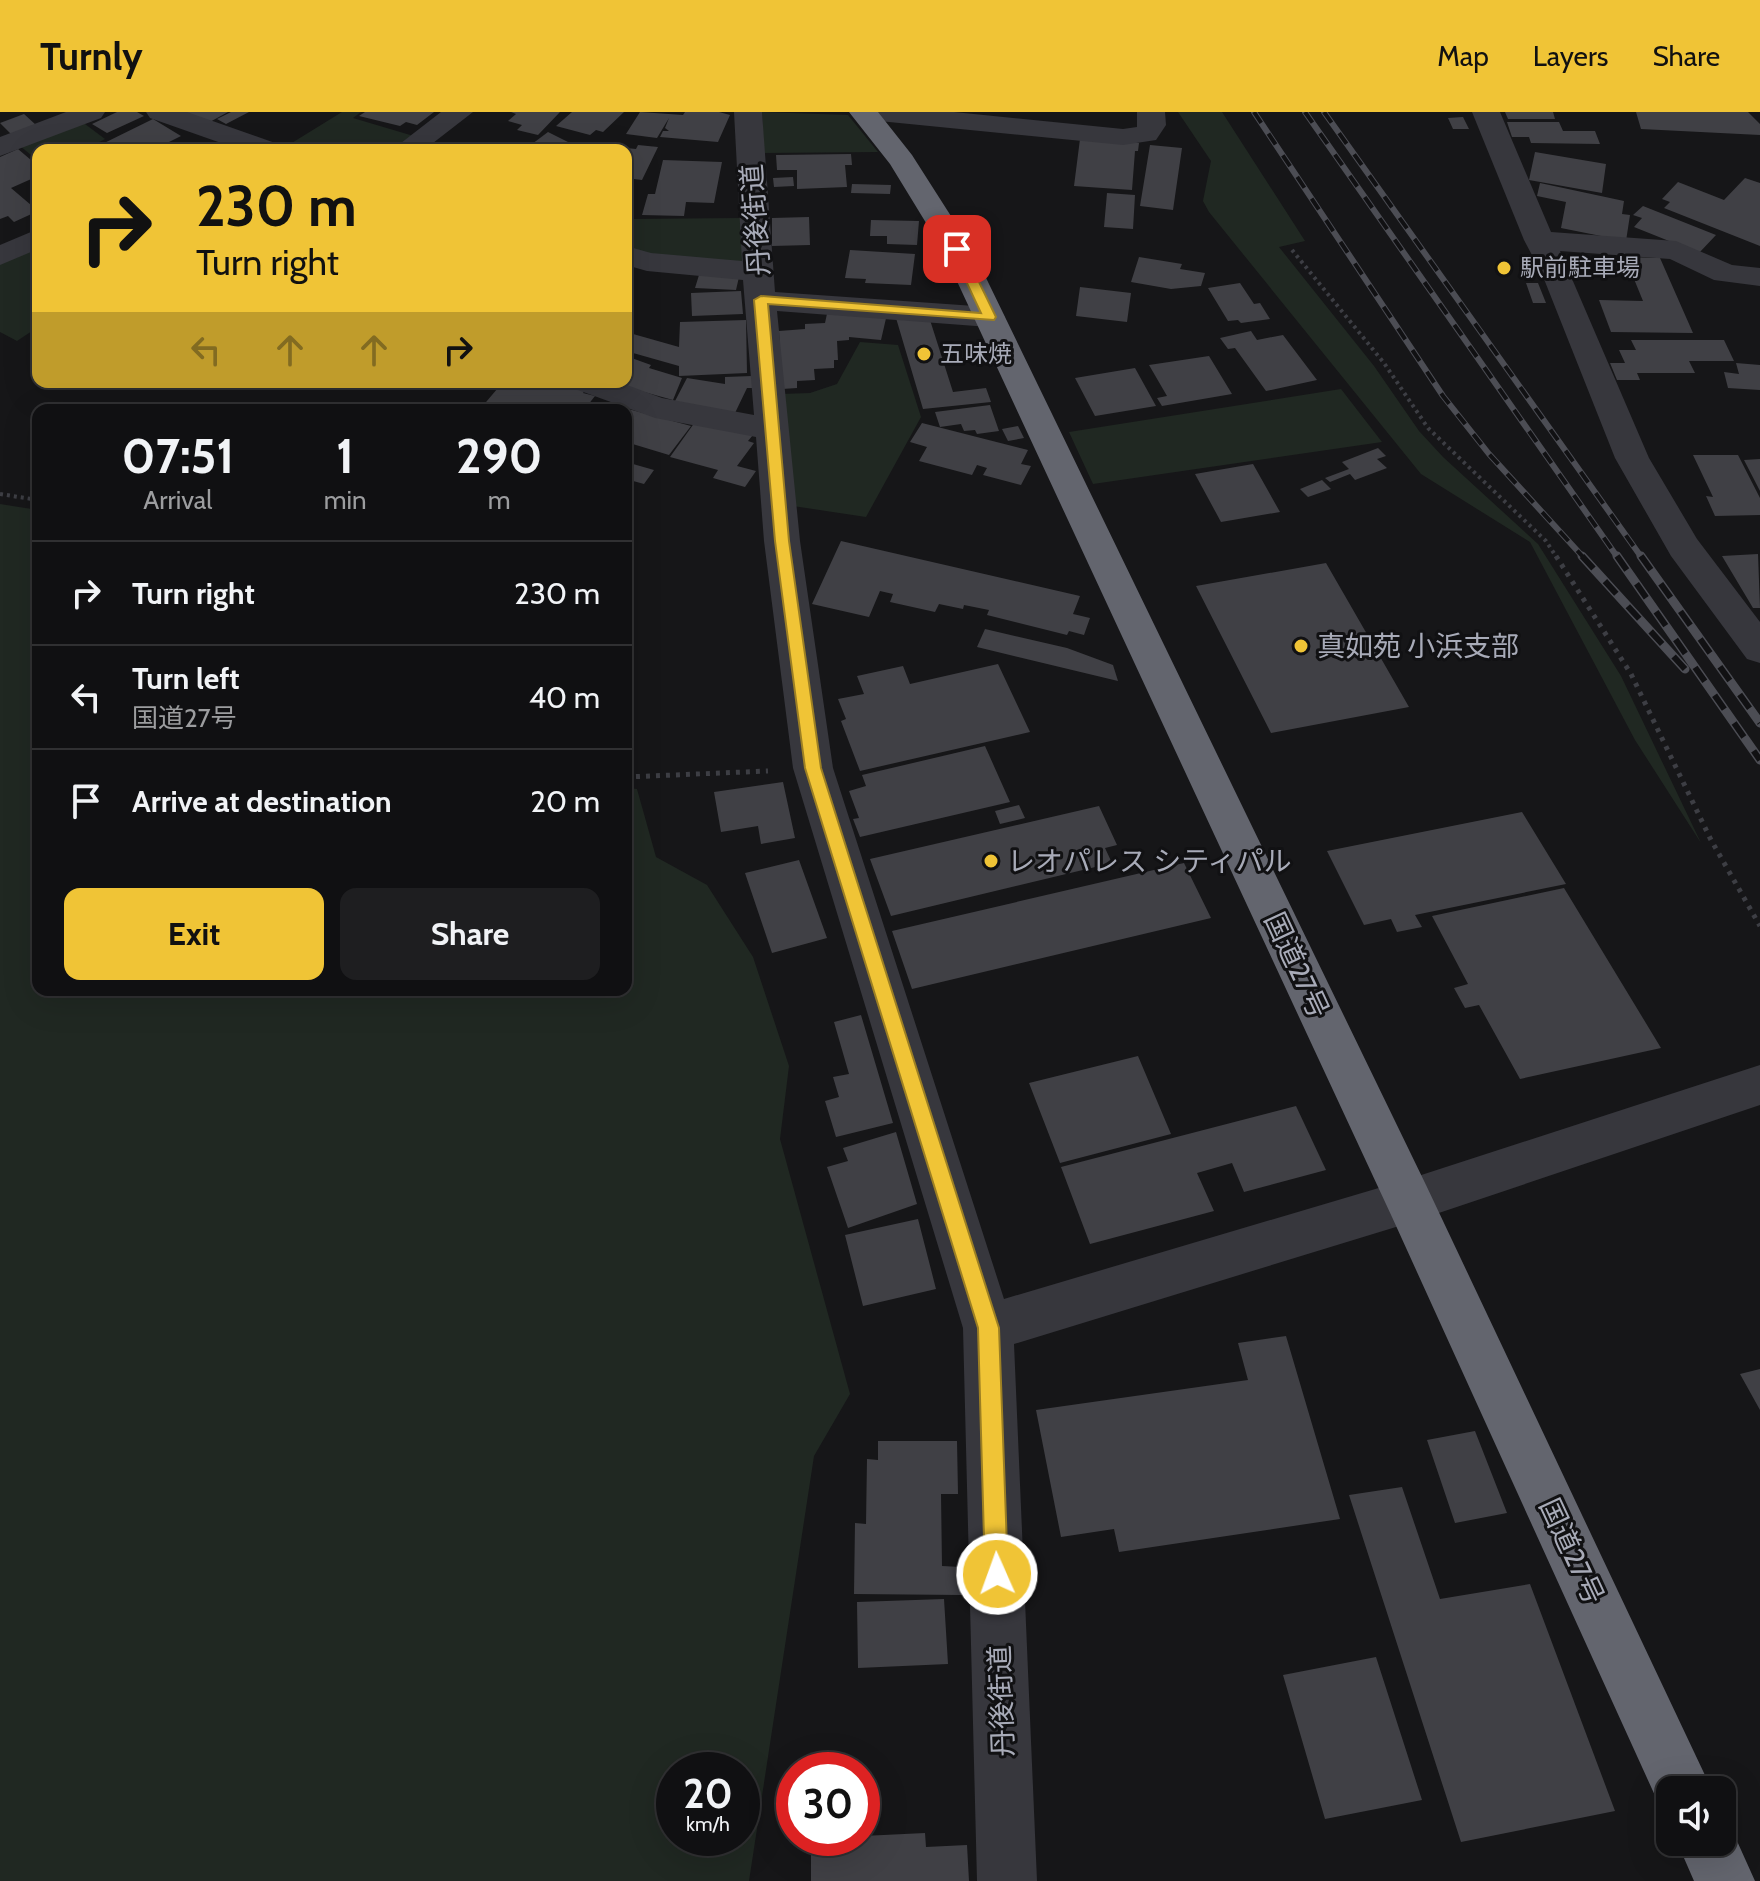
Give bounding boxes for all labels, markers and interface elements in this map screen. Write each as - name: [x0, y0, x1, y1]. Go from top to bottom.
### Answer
- text: Turnly: [40, 33, 143, 80]
- text: Map: [1437, 39, 1489, 73]
- text: Layers: [1533, 39, 1608, 73]
- text: Share: [1652, 39, 1720, 73]
- street label: 丹後街道: [734, 163, 776, 277]
- text: 230 m: [196, 172, 357, 240]
- icon: right: [64, 176, 168, 280]
- pin: [923, 215, 991, 283]
- icon: arrive: [935, 227, 979, 271]
- text: Turn right: [196, 240, 339, 284]
- place label: 駅前駐車場: [1520, 253, 1640, 282]
- marker: 駅前駐車場: [1495, 259, 1513, 277]
- icon: left: [184, 328, 228, 372]
- icon: ahead: [268, 328, 312, 372]
- icon: ahead: [352, 328, 396, 372]
- icon: right: [436, 328, 480, 372]
- place label: 五味焼: [940, 339, 1012, 368]
- marker: 五味焼: [915, 345, 933, 363]
- text: 07:51: [122, 427, 234, 485]
- text: 1: [336, 427, 354, 485]
- text: 290: [456, 427, 542, 485]
- text: Arrival: [143, 484, 212, 516]
- text: min: [324, 484, 367, 516]
- text: m: [488, 484, 511, 516]
- icon: right: [64, 571, 108, 615]
- text: Turn right: [132, 575, 255, 612]
- text: 230 m: [514, 575, 600, 612]
- place label: 真如苑 小浜支部: [1317, 629, 1519, 663]
- marker: 真如苑 小浜支部: [1292, 637, 1310, 655]
- text: Turn left: [132, 660, 240, 697]
- icon: left: [64, 675, 108, 719]
- text: 40 m: [529, 679, 600, 716]
- text: 国道27号: [132, 702, 237, 734]
- icon: arrive: [64, 779, 108, 823]
- text: Arrive at destination: [132, 783, 392, 820]
- text: 20 m: [530, 783, 600, 820]
- place label: レオパレス シティパル: [1007, 844, 1292, 878]
- marker: レオパレス シティパル: [982, 852, 1000, 870]
- button: Exit: [64, 888, 324, 980]
- button: Share: [340, 888, 600, 980]
- street label: 国道27号: [1258, 907, 1336, 1023]
- street label: 国道27号: [1533, 1493, 1611, 1609]
- position arrow: [955, 1532, 1039, 1616]
- street label: 丹後街道: [982, 1644, 1020, 1758]
- speed limit sign: 30: [776, 1752, 880, 1856]
- text: 20: [683, 1769, 733, 1818]
- map controls: [1656, 1776, 1736, 1856]
- button: sound: [1656, 1776, 1736, 1856]
- text: km/h: [686, 1812, 730, 1836]

